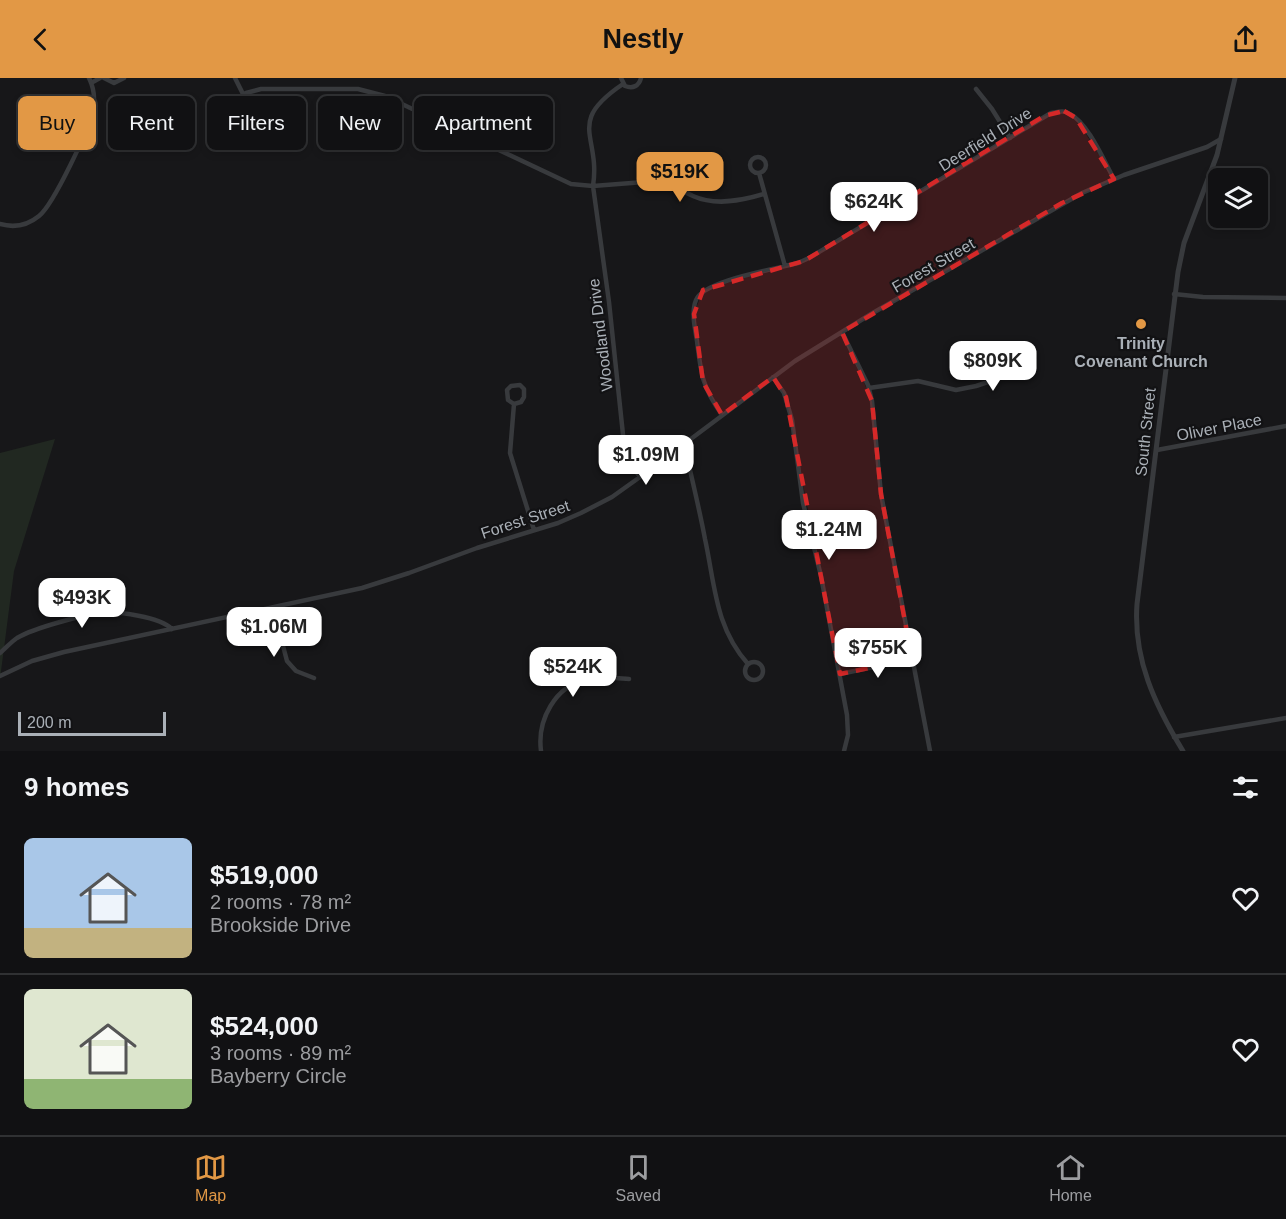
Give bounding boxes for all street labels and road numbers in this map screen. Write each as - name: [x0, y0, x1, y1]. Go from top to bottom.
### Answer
- street label: Deerfield Drive: [936, 104, 1035, 175]
- street label: Forest Street: [889, 235, 978, 296]
- street label: Woodland Drive: [585, 277, 616, 392]
- street label: South Street: [1132, 386, 1159, 477]
- street label: Oliver Place: [1175, 411, 1263, 444]
- street label: Forest Street: [479, 497, 572, 542]

